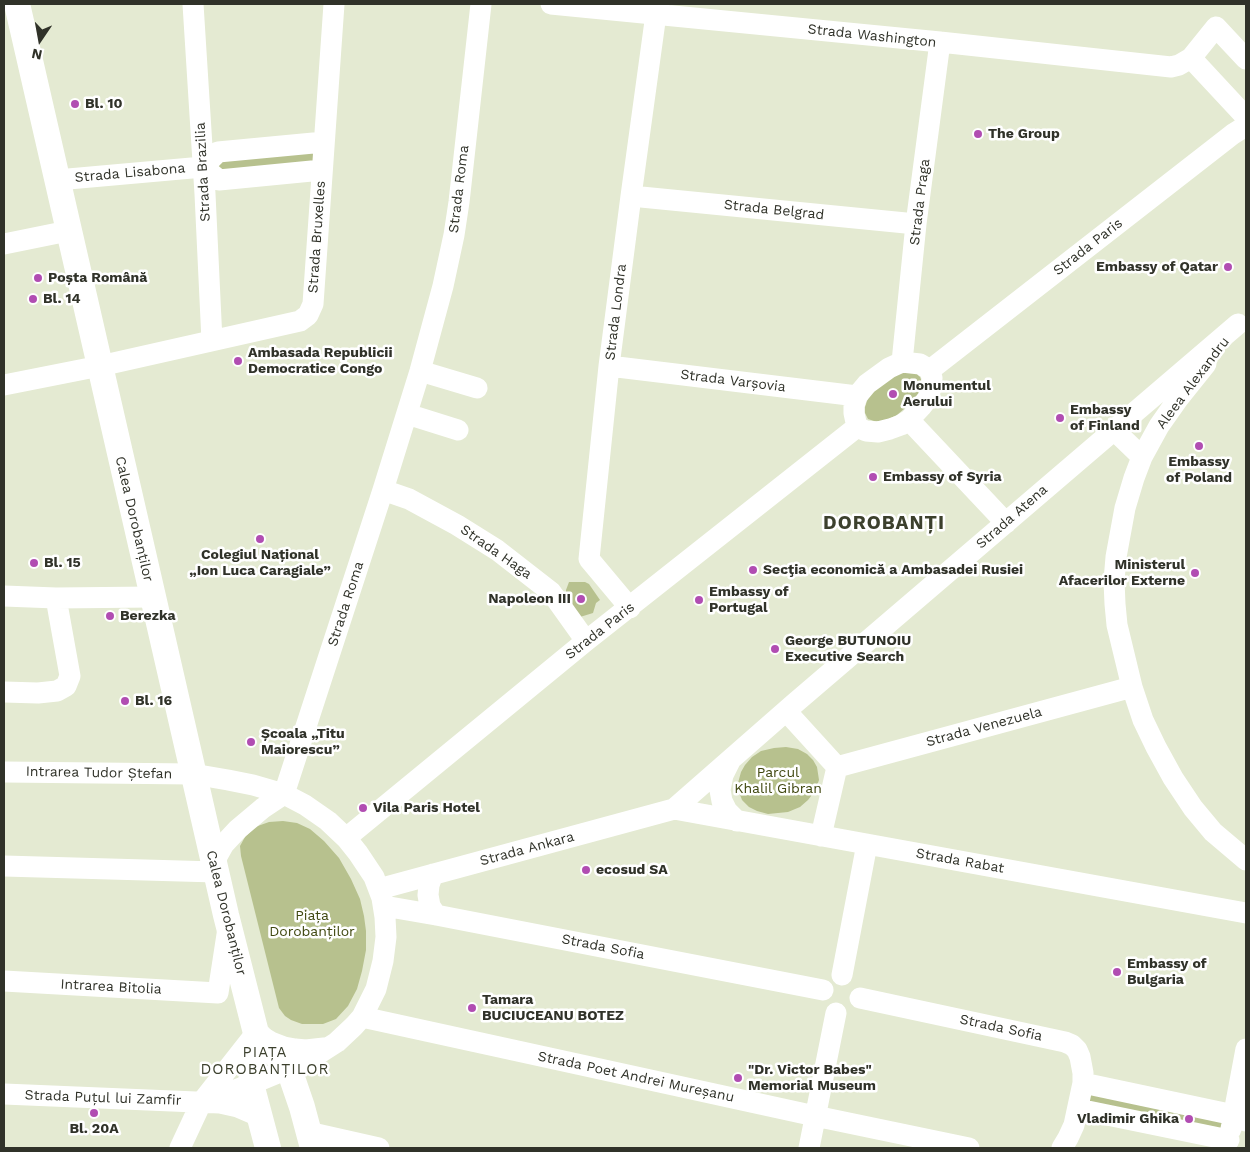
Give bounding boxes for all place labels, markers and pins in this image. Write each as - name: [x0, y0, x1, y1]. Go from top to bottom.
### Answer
- place label: Bl. 10: [85, 96, 123, 112]
- marker: Bl. 10: [69, 98, 81, 110]
- place label: The Group: [988, 126, 1060, 142]
- marker: The Group: [972, 128, 984, 140]
- place label: Embassy of Qatar: [1096, 259, 1218, 275]
- marker: Embassy of Qatar: [1222, 261, 1234, 273]
- place label: Poșta Română: [48, 270, 147, 286]
- marker: Poșta Română: [32, 272, 44, 284]
- place label: Bl. 14: [43, 291, 81, 307]
- marker: Bl. 14: [27, 293, 39, 305]
- place label: Ambasada Republicii Democratice Congo: [248, 345, 392, 378]
- marker: Ambasada Republicii Democratice Congo: [232, 355, 244, 367]
- place label: Monumentul Aerului: [903, 378, 991, 411]
- marker: Monumentul Aerului: [887, 388, 899, 400]
- place label: Embassy of Finland: [1070, 402, 1140, 434]
- marker: Embassy of Finland: [1054, 412, 1066, 424]
- marker: Embassy of Poland: [1193, 440, 1205, 452]
- place label: Embassy of Poland: [1166, 454, 1232, 487]
- place label: Embassy of Syria: [883, 469, 1002, 485]
- marker: Embassy of Syria: [867, 471, 879, 483]
- marker: Colegiul Național „Ion Luca Caragiale”: [254, 533, 266, 545]
- place label: Colegiul Național „Ion Luca Caragiale”: [189, 547, 331, 580]
- place label: Bl. 15: [44, 555, 81, 571]
- marker: Bl. 15: [28, 557, 40, 569]
- place label: Ministerul Afacerilor Externe: [1059, 557, 1185, 590]
- place label: Secţia economică a Ambasadei Rusiei: [763, 562, 1023, 578]
- marker: Secţia economică a Ambasadei Rusiei: [747, 564, 759, 576]
- marker: Ministerul Afacerilor Externe: [1189, 567, 1201, 579]
- place label: Embassy of Portugal: [709, 584, 789, 616]
- place label: Napoleon III: [488, 591, 571, 607]
- marker: Napoleon III: [575, 593, 587, 605]
- marker: Embassy of Portugal: [693, 594, 705, 606]
- place label: Berezka: [120, 608, 176, 624]
- marker: Berezka: [104, 610, 116, 622]
- place label: George BUTUNOIU Executive Search: [785, 633, 911, 666]
- marker: George BUTUNOIU Executive Search: [769, 643, 781, 655]
- place label: Bl. 16: [135, 693, 172, 709]
- marker: Bl. 16: [119, 695, 131, 707]
- place label: Școala „Titu Maiorescu”: [261, 726, 345, 759]
- marker: Școala „Titu Maiorescu”: [245, 736, 257, 748]
- place label: Vila Paris Hotel: [373, 800, 480, 816]
- marker: Vila Paris Hotel: [357, 802, 369, 814]
- place label: ecosud SA: [596, 862, 668, 878]
- marker: ecosud SA: [580, 864, 592, 876]
- place label: Embassy of Bulgaria: [1127, 956, 1207, 989]
- marker: Embassy of Bulgaria: [1111, 966, 1123, 978]
- place label: Tamara BUCIUCEANU BOTEZ: [482, 992, 624, 1024]
- marker: Tamara BUCIUCEANU BOTEZ: [466, 1002, 478, 1014]
- place label: "Dr. Victor Babes" Memorial Museum: [748, 1062, 876, 1094]
- marker: "Dr. Victor Babes" Memorial Museum: [732, 1072, 744, 1084]
- marker: Bl. 20A: [88, 1107, 100, 1119]
- place label: Vladimir Ghika: [1077, 1111, 1179, 1127]
- marker: Vladimir Ghika: [1183, 1113, 1195, 1125]
- place label: Bl. 20A: [69, 1121, 119, 1137]

